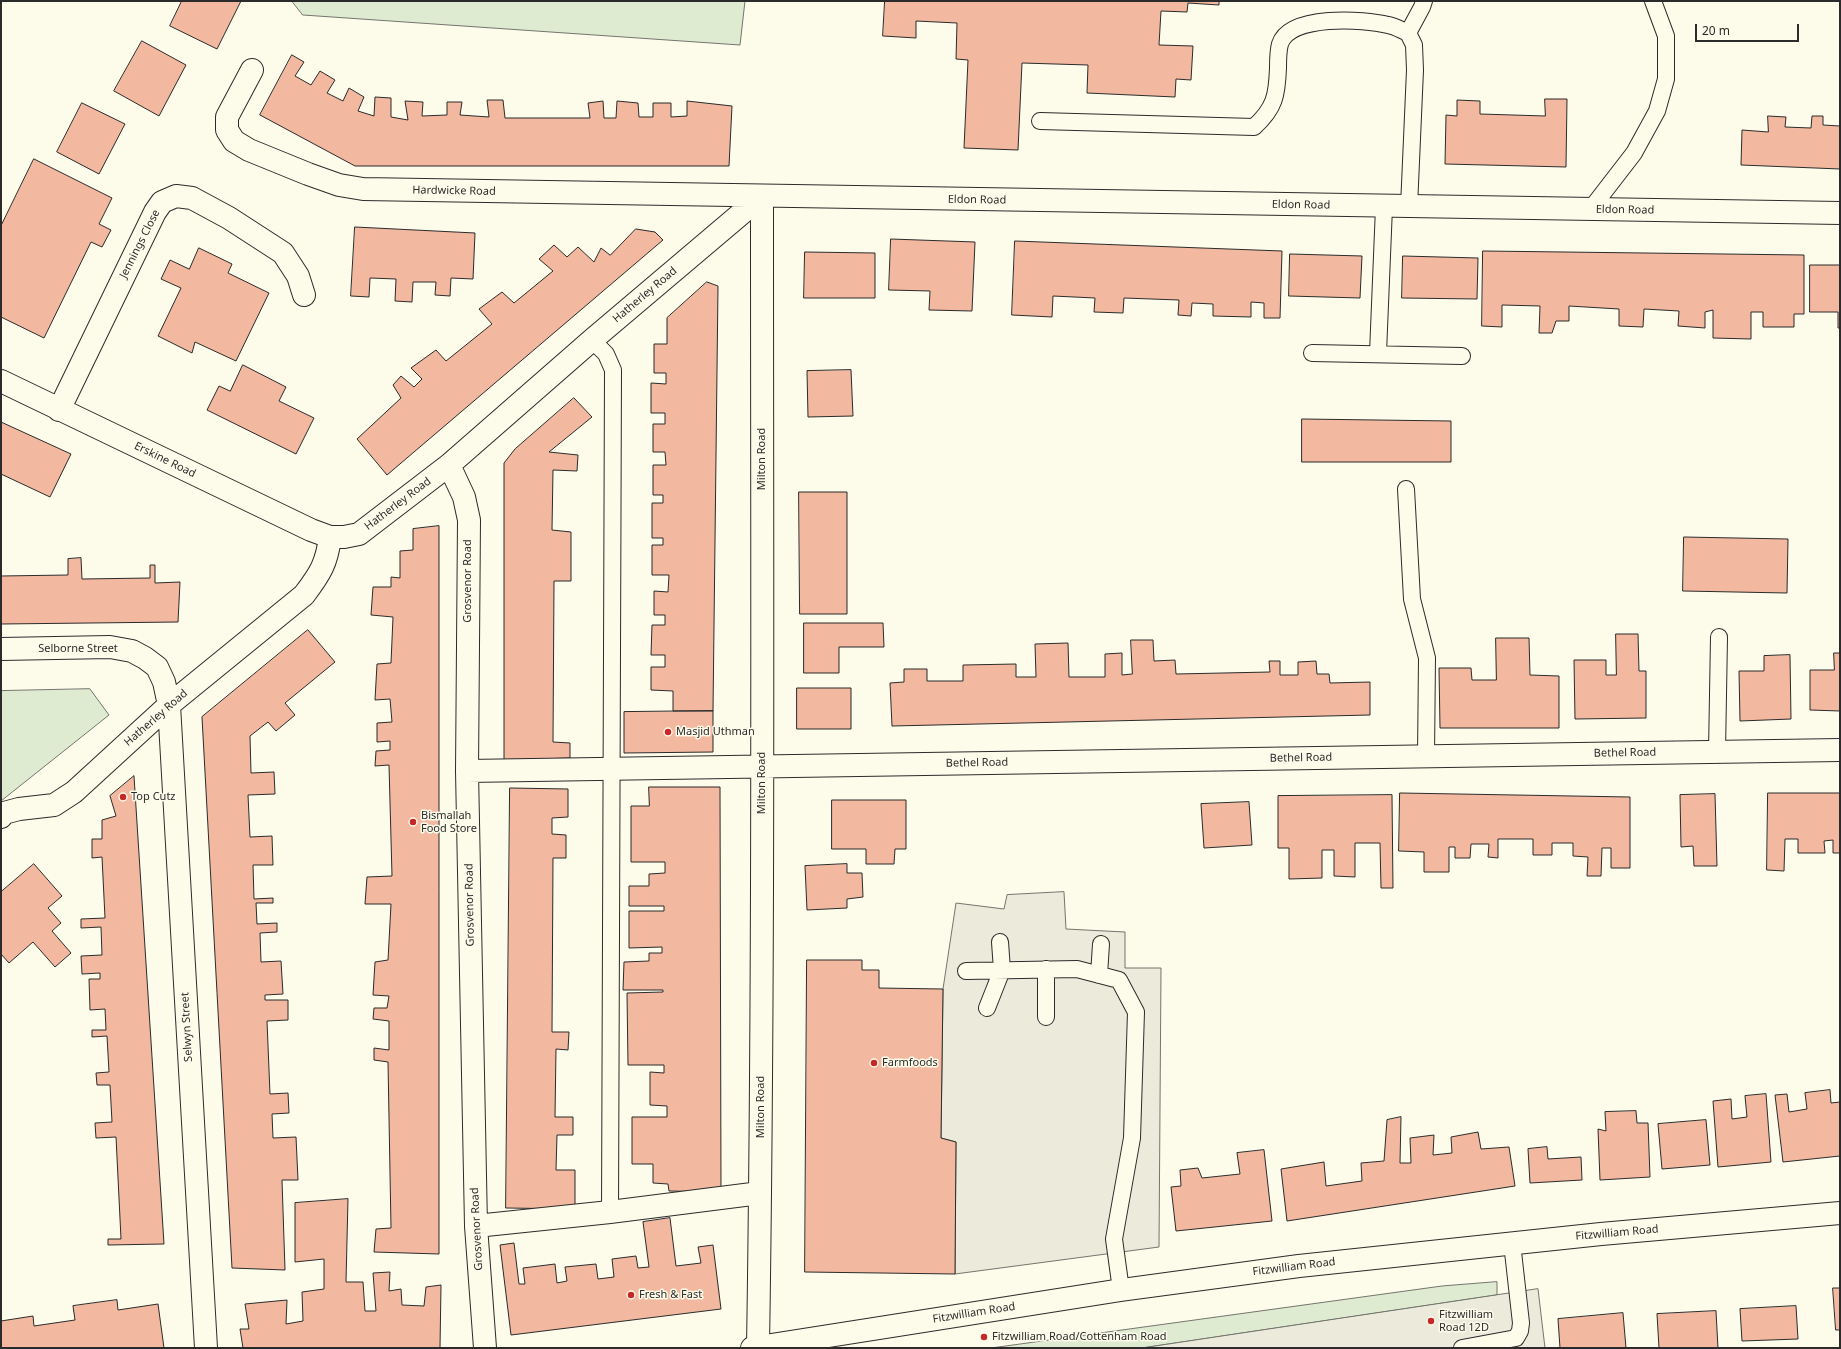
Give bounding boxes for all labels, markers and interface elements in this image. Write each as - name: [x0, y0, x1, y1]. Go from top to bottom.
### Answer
- scale bar: [1697, 16, 1801, 42]
- text: 20 m: [1702, 22, 1730, 39]
- street label: Hardwicke Road: [412, 184, 496, 198]
- street label: Eldon Road: [948, 193, 1006, 207]
- street label: Eldon Road: [1272, 198, 1330, 212]
- street label: Eldon Road: [1596, 203, 1654, 217]
- street label: Jennings Close: [117, 207, 163, 281]
- street label: Hatherley Road: [610, 264, 680, 326]
- street label: Milton Road: [755, 428, 769, 490]
- street label: Erskine Road: [132, 439, 198, 481]
- street label: Hatherley Road: [362, 475, 434, 533]
- street label: Grosvenor Road: [461, 539, 475, 623]
- street label: Selborne Street: [38, 642, 118, 656]
- street label: Hatherley Road: [122, 687, 190, 749]
- place label: Masjid Uthman: [676, 725, 755, 739]
- marker: Masjid Uthman: [663, 727, 673, 737]
- street label: Bethel Road: [1594, 746, 1656, 760]
- street label: Bethel Road: [1270, 751, 1332, 765]
- street label: Milton Road: [755, 752, 769, 814]
- street label: Bethel Road: [946, 756, 1008, 770]
- place label: Top Cutz: [131, 790, 176, 804]
- marker: Top Cutz: [118, 792, 128, 802]
- place label: Bismallah Food Store: [421, 809, 477, 835]
- marker: Bismallah Food Store: [408, 817, 418, 827]
- street label: Grosvenor Road: [463, 863, 477, 947]
- street label: Selwyn Street: [179, 992, 195, 1062]
- place label: Farmfoods: [882, 1056, 938, 1070]
- marker: Farmfoods: [869, 1058, 879, 1068]
- street label: Milton Road: [754, 1076, 768, 1138]
- street label: Grosvenor Road: [468, 1187, 486, 1271]
- street label: Fitzwilliam Road: [1575, 1223, 1659, 1243]
- street label: Fitzwilliam Road: [1252, 1255, 1336, 1279]
- place label: Fresh & Fast: [639, 1288, 702, 1302]
- marker: Fresh & Fast: [626, 1290, 636, 1300]
- street label: Fitzwilliam Road: [932, 1300, 1016, 1326]
- place label: Fitzwilliam Road 12D: [1439, 1308, 1493, 1334]
- marker: Fitzwilliam Road 12D: [1426, 1316, 1436, 1326]
- place label: Fitzwilliam Road/Cottenham Road: [992, 1330, 1167, 1344]
- marker: Fitzwilliam Road/Cottenham Road: [979, 1332, 989, 1342]

